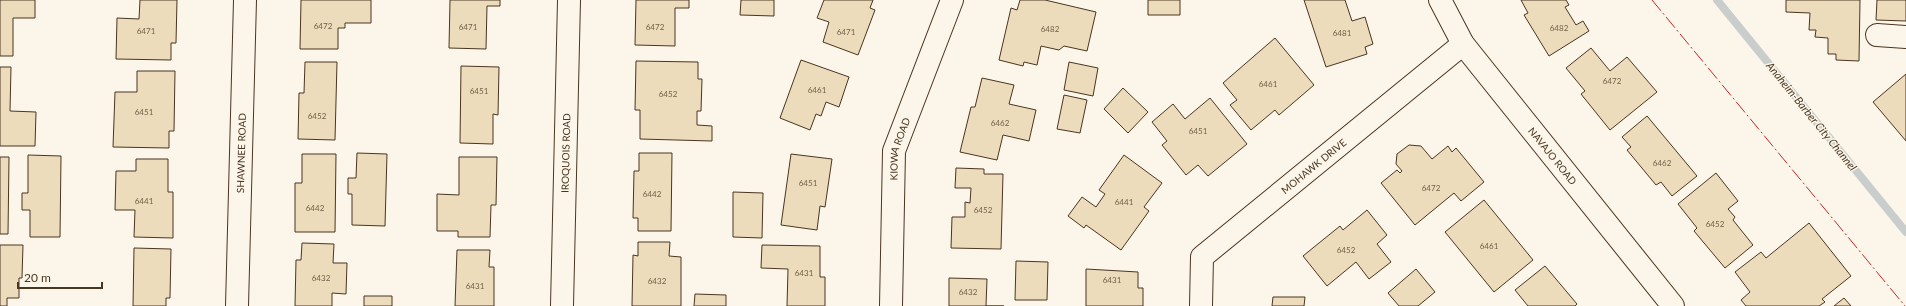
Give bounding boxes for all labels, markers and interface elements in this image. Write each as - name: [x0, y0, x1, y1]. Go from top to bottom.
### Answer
- house number: 6472: [314, 21, 333, 31]
- house number: 6471: [459, 22, 478, 32]
- house number: 6472: [646, 22, 665, 32]
- house number: 6482: [1550, 23, 1569, 33]
- house number: 6482: [1041, 24, 1060, 34]
- house number: 6471: [137, 26, 156, 36]
- house number: 6471: [837, 27, 856, 37]
- house number: 6481: [1333, 28, 1352, 38]
- water label: Anaheim-Barber City Channel: [1763, 58, 1860, 173]
- house number: 6472: [1603, 76, 1622, 86]
- house number: 6461: [1259, 79, 1278, 89]
- house number: 6461: [808, 85, 827, 95]
- house number: 6451: [470, 86, 489, 96]
- house number: 6452: [659, 89, 678, 99]
- house number: 6451: [135, 107, 154, 117]
- house number: 6452: [308, 111, 327, 121]
- street label: SHAWNEE ROAD: [234, 113, 248, 193]
- street label: IROQUOIS ROAD: [559, 113, 572, 193]
- street label: KIOWA ROAD: [887, 116, 912, 180]
- house number: 6462: [991, 118, 1010, 128]
- street label: NAVAJO ROAD: [1526, 125, 1580, 187]
- house number: 6451: [1189, 126, 1208, 136]
- street label: MOHAWK DRIVE: [1279, 136, 1349, 196]
- house number: 6462: [1653, 158, 1672, 168]
- house number: 6451: [799, 178, 818, 188]
- house number: 6472: [1422, 183, 1441, 193]
- house number: 6442: [643, 189, 662, 199]
- house number: 6441: [135, 196, 154, 206]
- house number: 6441: [1115, 197, 1134, 207]
- house number: 6442: [306, 203, 325, 213]
- house number: 6452: [974, 205, 993, 215]
- house number: 6452: [1706, 219, 1725, 229]
- house number: 6461: [1480, 241, 1499, 251]
- house number: 6452: [1337, 245, 1356, 255]
- scale bar: [18, 264, 102, 290]
- house number: 6431: [795, 268, 814, 278]
- text: 20 m: [24, 270, 51, 285]
- house number: 6432: [312, 273, 331, 283]
- house number: 6431: [1103, 275, 1122, 285]
- house number: 6432: [648, 276, 667, 286]
- house number: 6431: [466, 281, 485, 291]
- house number: 6432: [959, 287, 978, 297]

